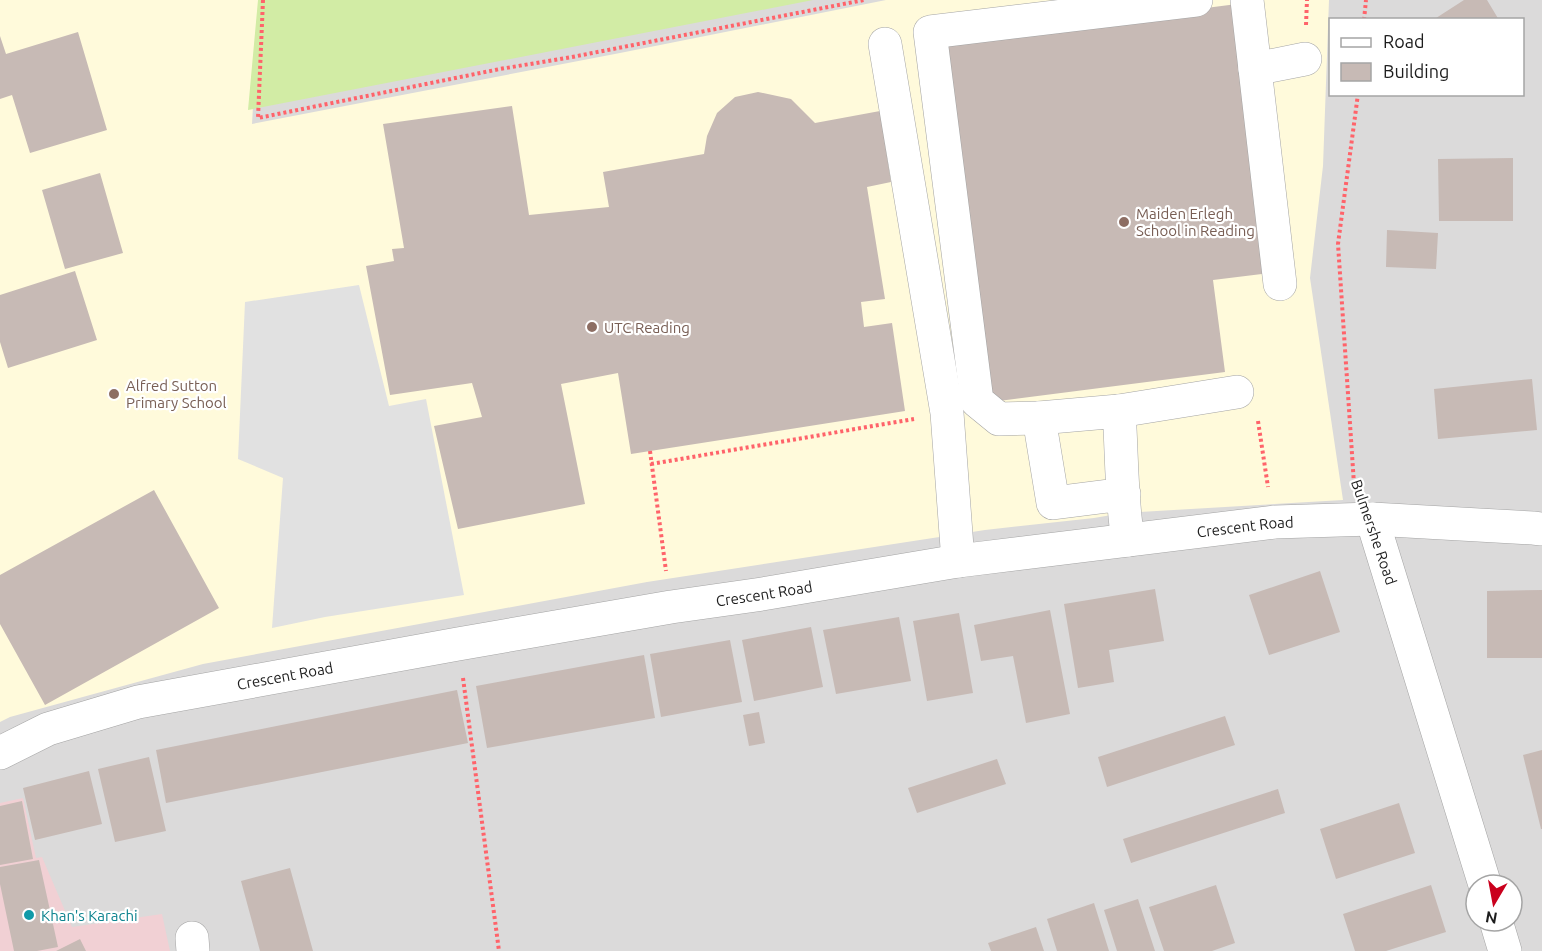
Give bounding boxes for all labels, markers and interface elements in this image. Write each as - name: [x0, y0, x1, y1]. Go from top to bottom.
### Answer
- legend: [1329, 18, 1524, 96]
- text: Road: [1383, 31, 1425, 51]
- text: Building: [1383, 61, 1449, 81]
- place label: Maiden Erlegh School in Reading: [1136, 205, 1255, 239]
- marker: Maiden Erlegh School in Reading: [1117, 215, 1131, 229]
- place label: UTC Reading: [604, 319, 690, 336]
- marker: UTC Reading: [585, 320, 599, 334]
- place label: Alfred Sutton Primary School: [126, 377, 227, 411]
- marker: Alfred Sutton Primary School: [107, 387, 121, 401]
- street label: Bulmershe Road: [1348, 477, 1400, 587]
- street label: Crescent Road: [1196, 513, 1294, 540]
- street label: Crescent Road: [715, 577, 813, 609]
- street label: Crescent Road: [236, 658, 334, 692]
- north arrow: [1464, 873, 1524, 933]
- place label: Khan's Karachi: [41, 907, 138, 924]
- marker: Khan's Karachi: [22, 908, 36, 922]
- text: N: [1484, 908, 1499, 928]

